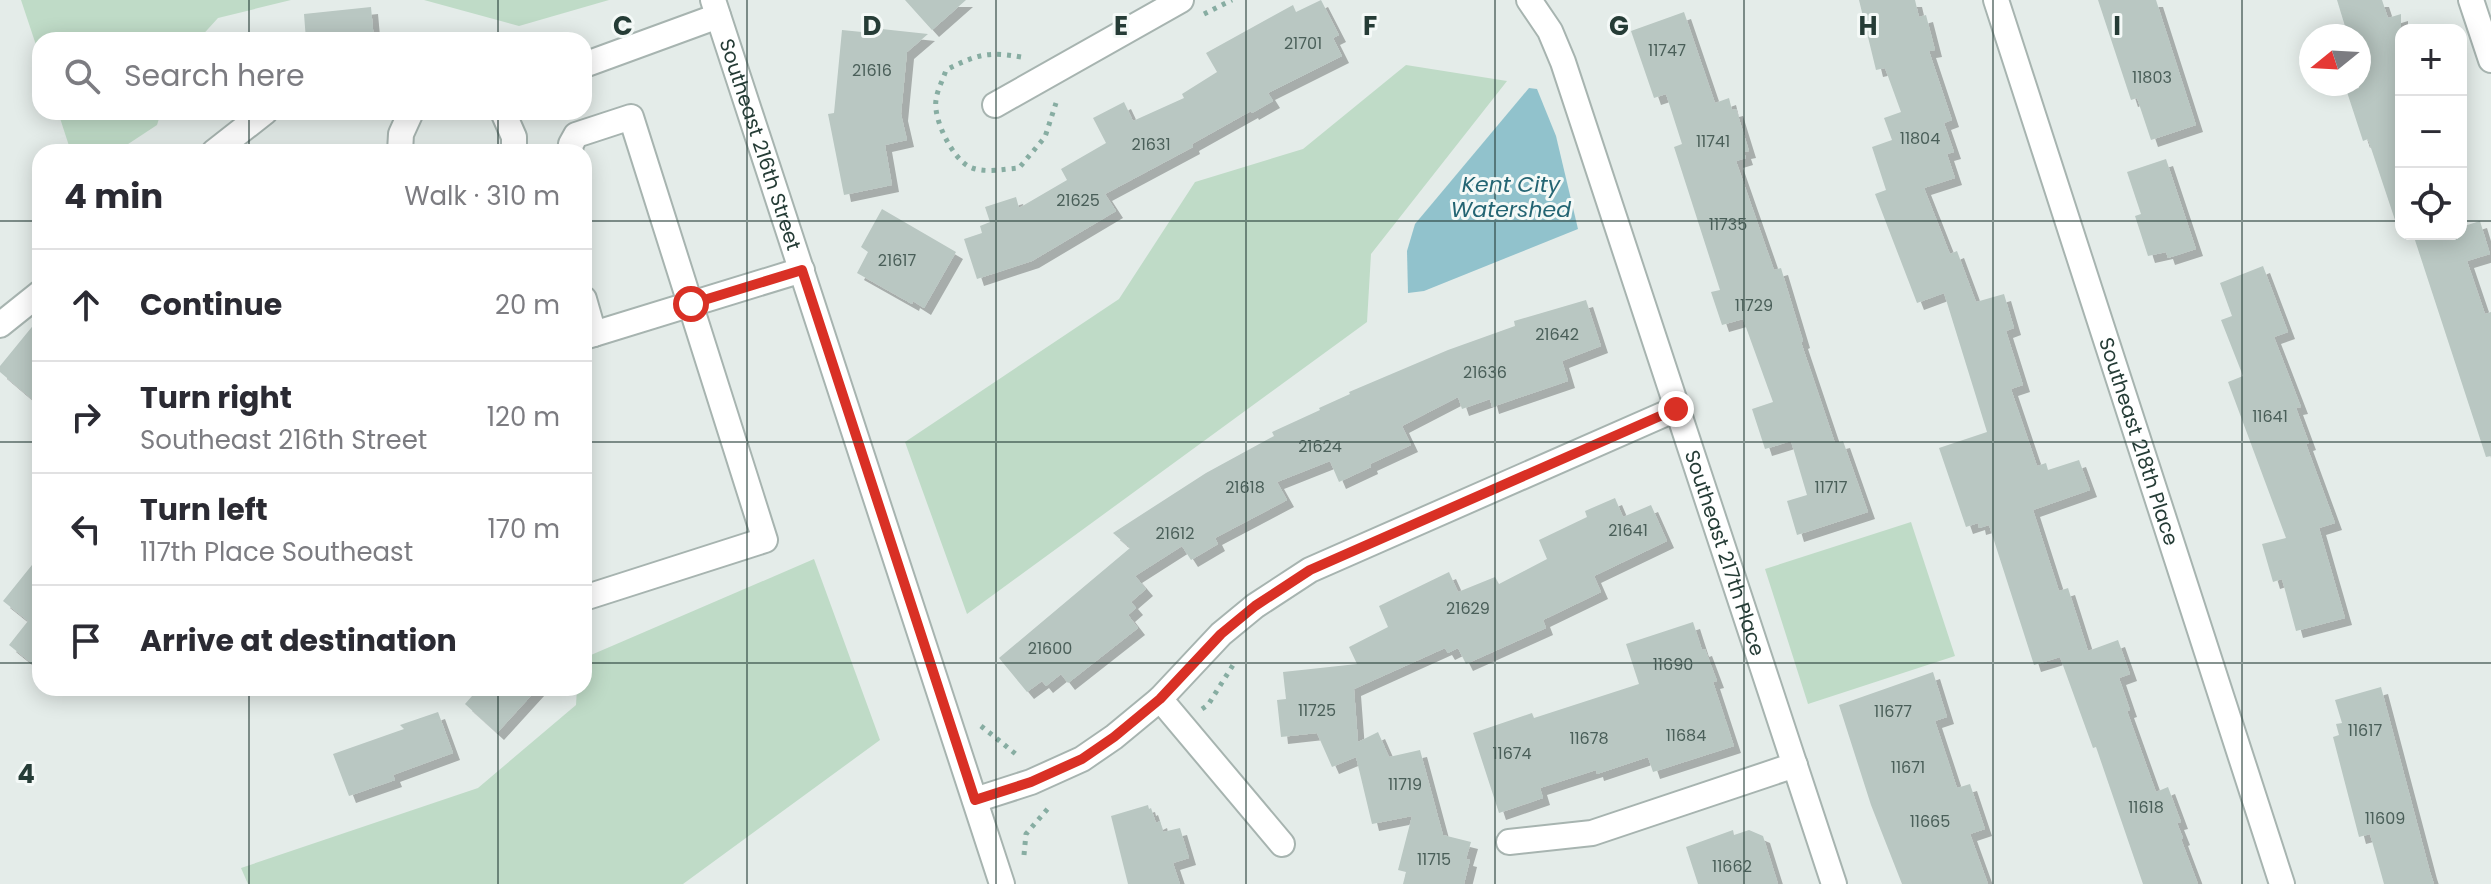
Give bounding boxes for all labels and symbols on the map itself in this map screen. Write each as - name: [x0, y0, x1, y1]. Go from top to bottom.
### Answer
- text: C: [613, 8, 633, 44]
- text: D: [863, 8, 882, 44]
- text: E: [1114, 8, 1128, 44]
- text: F: [1363, 8, 1377, 44]
- text: G: [1609, 8, 1629, 44]
- text: H: [1858, 8, 1878, 44]
- text: I: [2113, 8, 2121, 44]
- north arrow: [2299, 24, 2371, 96]
- house number: 21701: [1284, 32, 1322, 55]
- street label: Southeast 216th Street: [713, 35, 808, 254]
- house number: 11747: [1648, 39, 1686, 62]
- house number: 21616: [852, 59, 892, 82]
- house number: 11803: [2132, 66, 2172, 89]
- house number: 11804: [1900, 127, 1940, 150]
- house number: 11741: [1696, 130, 1730, 153]
- house number: 21631: [1131, 133, 1171, 156]
- water label: Kent City Watershed: [1451, 169, 1571, 225]
- house number: 21625: [1056, 189, 1100, 212]
- house number: 11735: [1709, 213, 1747, 236]
- house number: 21617: [878, 249, 916, 272]
- route start: [673, 286, 709, 322]
- house number: 11729: [1735, 294, 1773, 317]
- house number: 21642: [1535, 323, 1579, 346]
- street label: Southeast 218th Place: [2092, 334, 2186, 549]
- house number: 21636: [1463, 361, 1507, 384]
- route end: [1658, 391, 1694, 427]
- house number: 11641: [2252, 405, 2288, 428]
- house number: 21624: [1298, 435, 1342, 458]
- street label: Southeast 217th Place: [1678, 446, 1772, 660]
- house number: 21618: [1225, 476, 1265, 499]
- house number: 11717: [1815, 476, 1848, 499]
- house number: 21641: [1608, 519, 1648, 542]
- house number: 21612: [1156, 522, 1194, 545]
- house number: 21629: [1446, 597, 1490, 620]
- house number: 21600: [1028, 637, 1072, 660]
- house number: 11690: [1653, 653, 1693, 676]
- house number: 11725: [1298, 699, 1336, 722]
- house number: 11677: [1874, 700, 1912, 723]
- house number: 11617: [2348, 719, 2382, 742]
- house number: 11684: [1666, 724, 1706, 747]
- house number: 11678: [1569, 727, 1609, 750]
- house number: 11674: [1492, 742, 1532, 765]
- text: 4: [17, 756, 35, 792]
- house number: 11671: [1891, 756, 1925, 779]
- house number: 11719: [1388, 773, 1422, 796]
- house number: 11618: [2128, 796, 2164, 819]
- house number: 11609: [2365, 807, 2405, 830]
- house number: 11665: [1910, 810, 1950, 833]
- house number: 11715: [1417, 848, 1451, 871]
- house number: 11662: [1712, 855, 1752, 878]

